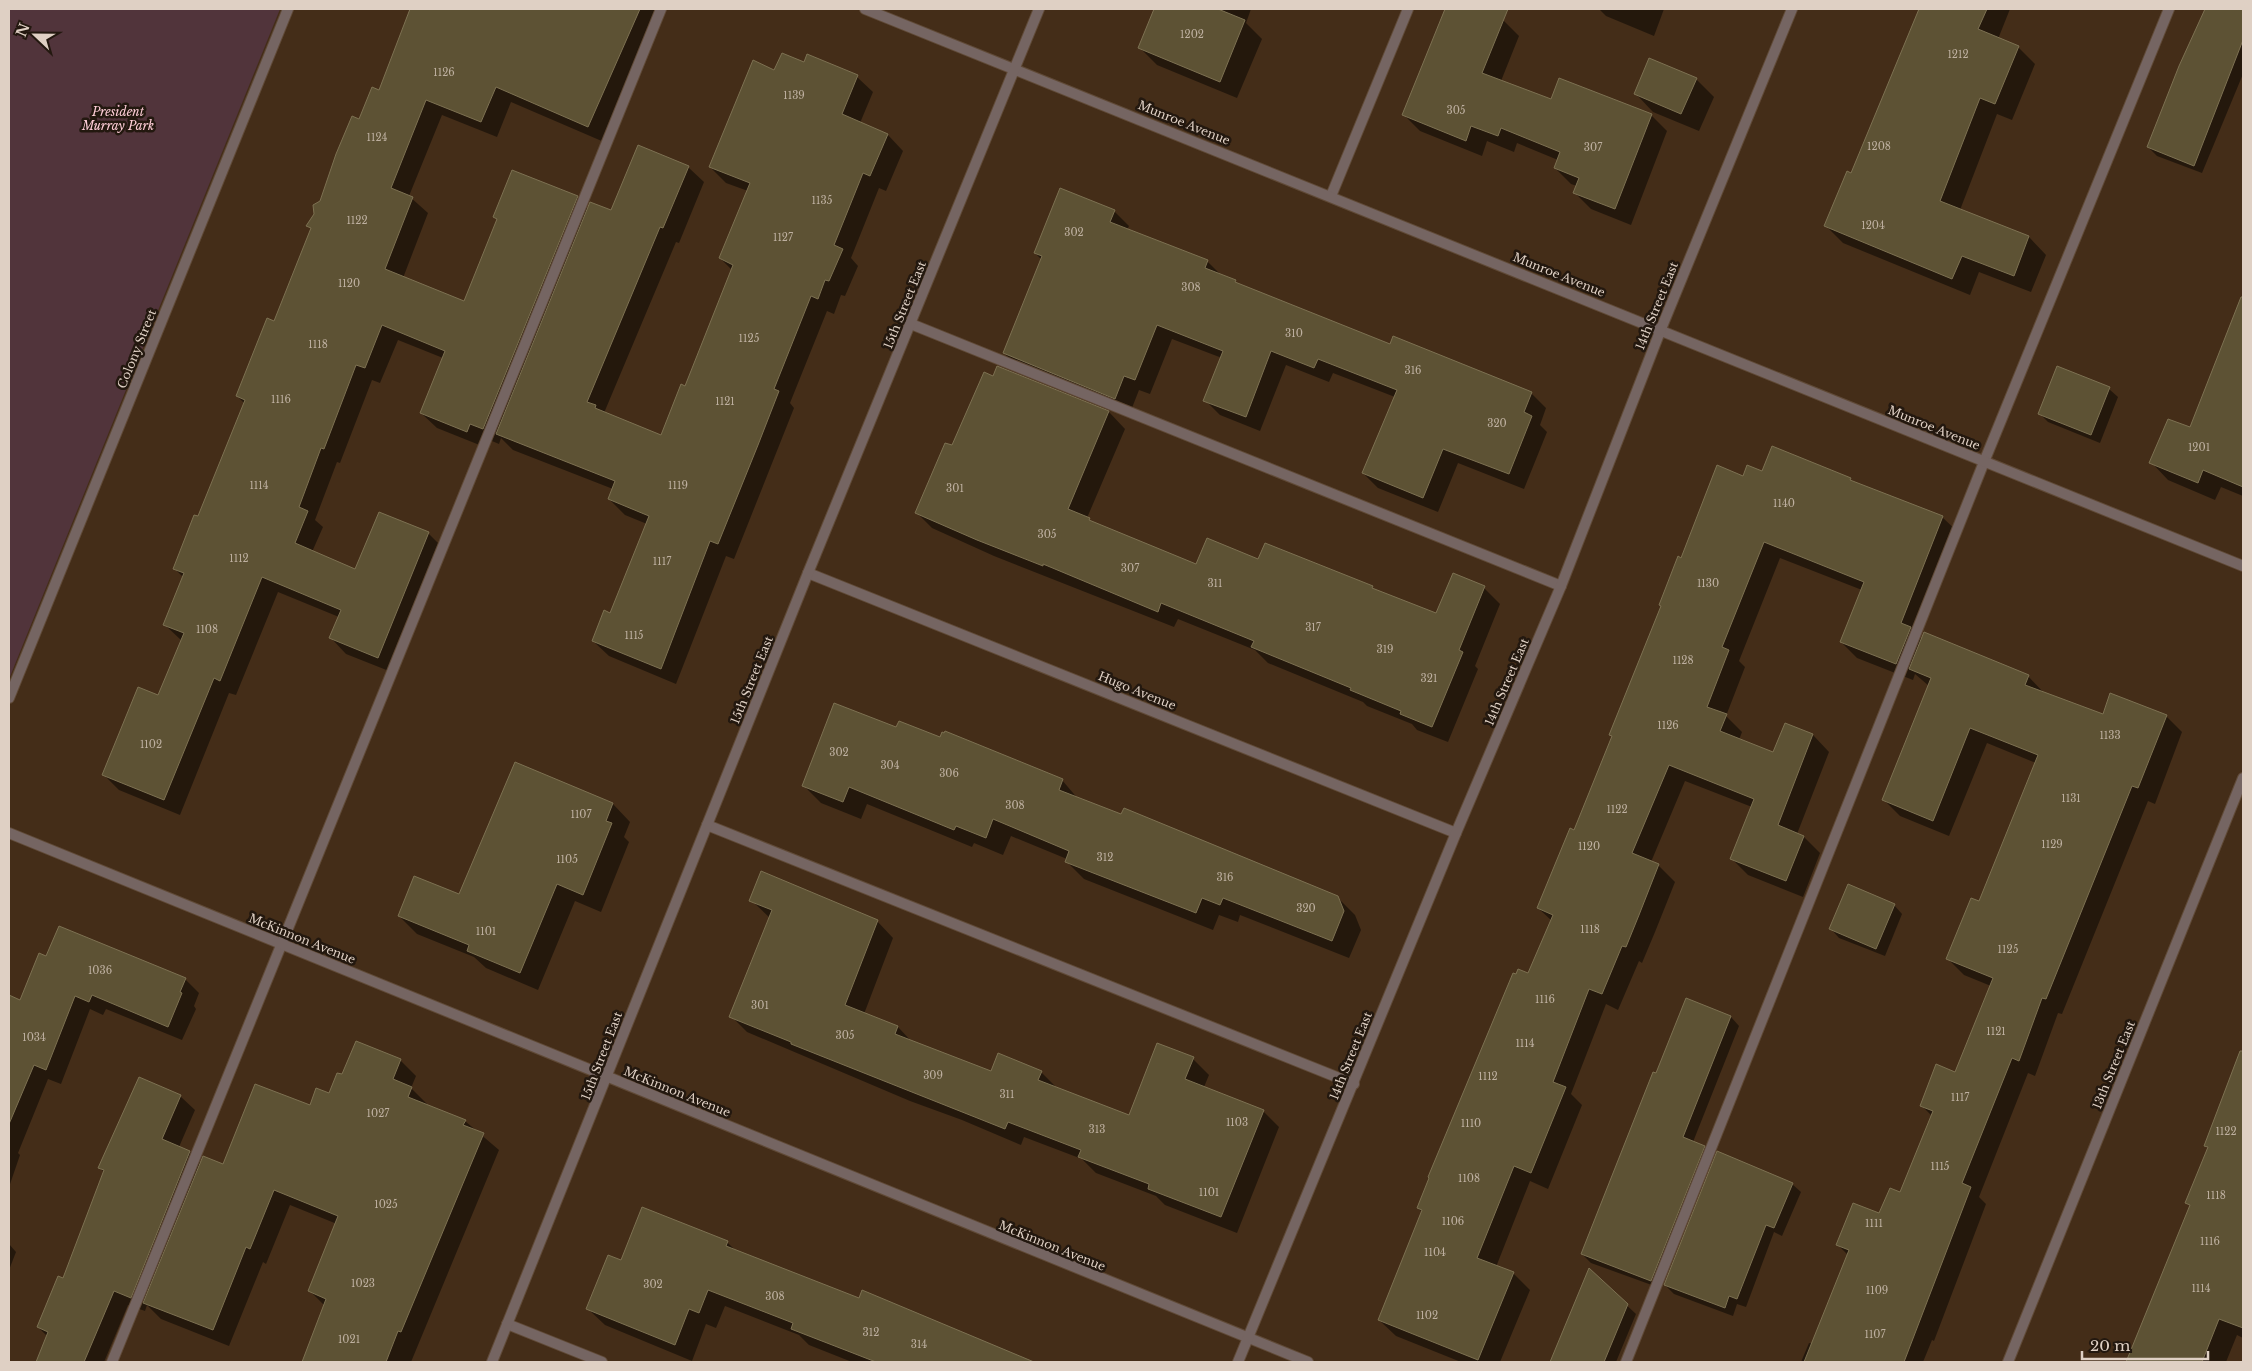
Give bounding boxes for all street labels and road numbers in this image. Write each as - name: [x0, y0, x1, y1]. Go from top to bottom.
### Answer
- street label: Munroe Avenue: [1136, 97, 1233, 148]
- street label: Munroe Avenue: [1511, 249, 1608, 300]
- street label: 15th Street East: [880, 258, 929, 351]
- street label: 14th Street East: [1632, 259, 1681, 352]
- street label: Colony Street: [114, 307, 159, 391]
- street label: Munroe Avenue: [1886, 402, 1983, 453]
- street label: 15th Street East: [727, 633, 776, 726]
- street label: 14th Street East: [1481, 635, 1532, 728]
- street label: Hugo Avenue: [1096, 668, 1178, 713]
- street label: McKinnon Avenue: [247, 910, 358, 967]
- street label: 15th Street East: [578, 1009, 625, 1102]
- street label: 14th Street East: [1326, 1009, 1375, 1102]
- street label: 13th Street East: [2089, 1018, 2138, 1111]
- street label: McKinnon Avenue: [622, 1063, 733, 1120]
- street label: McKinnon Avenue: [997, 1217, 1108, 1274]

